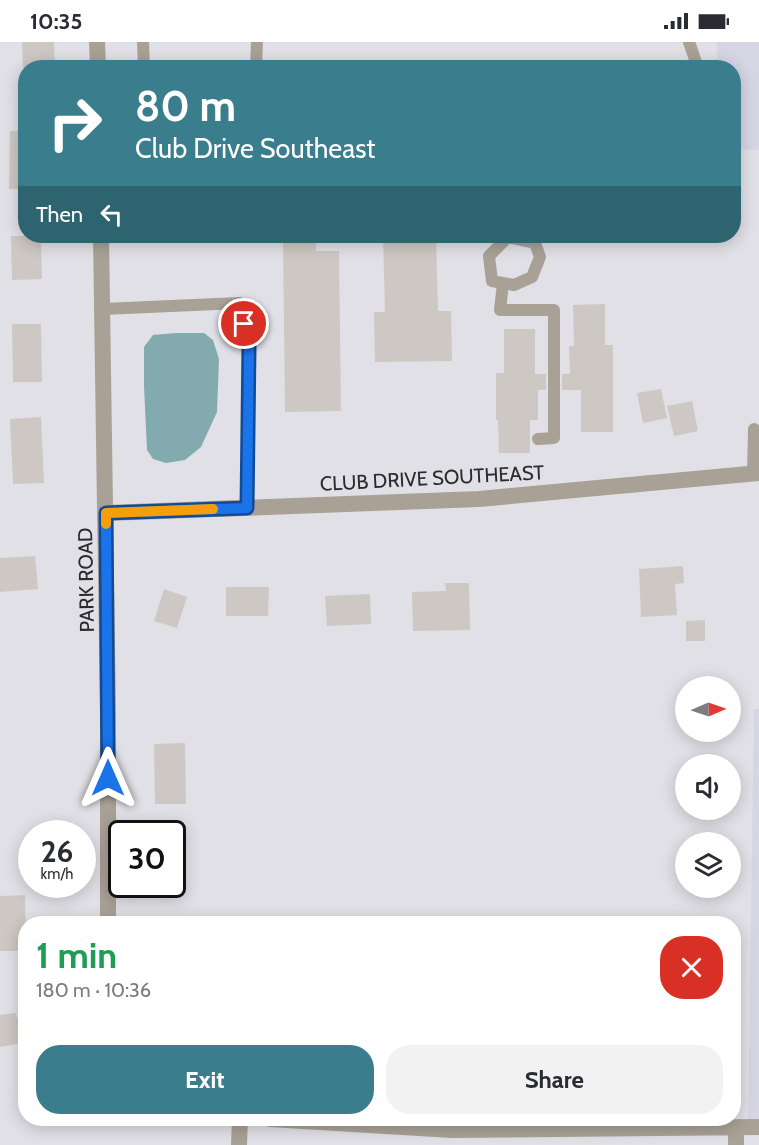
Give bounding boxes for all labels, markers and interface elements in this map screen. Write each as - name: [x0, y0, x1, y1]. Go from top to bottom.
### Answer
- text: 10:35: [30, 8, 82, 35]
- text: 80 m: [135, 80, 236, 132]
- icon: right: [36, 84, 114, 162]
- text: Club Drive Southeast: [135, 132, 375, 165]
- icon: left: [95, 198, 128, 231]
- text: Then: [36, 201, 83, 228]
- pin: [218, 298, 269, 349]
- icon: arrive: [227, 307, 260, 340]
- street label: CLUB DRIVE SOUTHEAST: [319, 460, 545, 496]
- street label: PARK ROAD: [73, 527, 99, 633]
- north arrow: [675, 676, 741, 742]
- map controls: [675, 676, 741, 898]
- position arrow: [76, 746, 140, 810]
- button: sound: [675, 754, 741, 820]
- speed limit sign: 30: [108, 820, 186, 898]
- button: layers: [675, 832, 741, 898]
- text: 26: [41, 833, 73, 870]
- text: km/h: [41, 865, 73, 883]
- text: 1 min: [36, 933, 117, 977]
- button: close: [660, 936, 723, 999]
- text: 180 m · 10:36: [36, 978, 151, 1002]
- button: Exit: [36, 1045, 374, 1114]
- button: Share: [386, 1045, 723, 1114]

